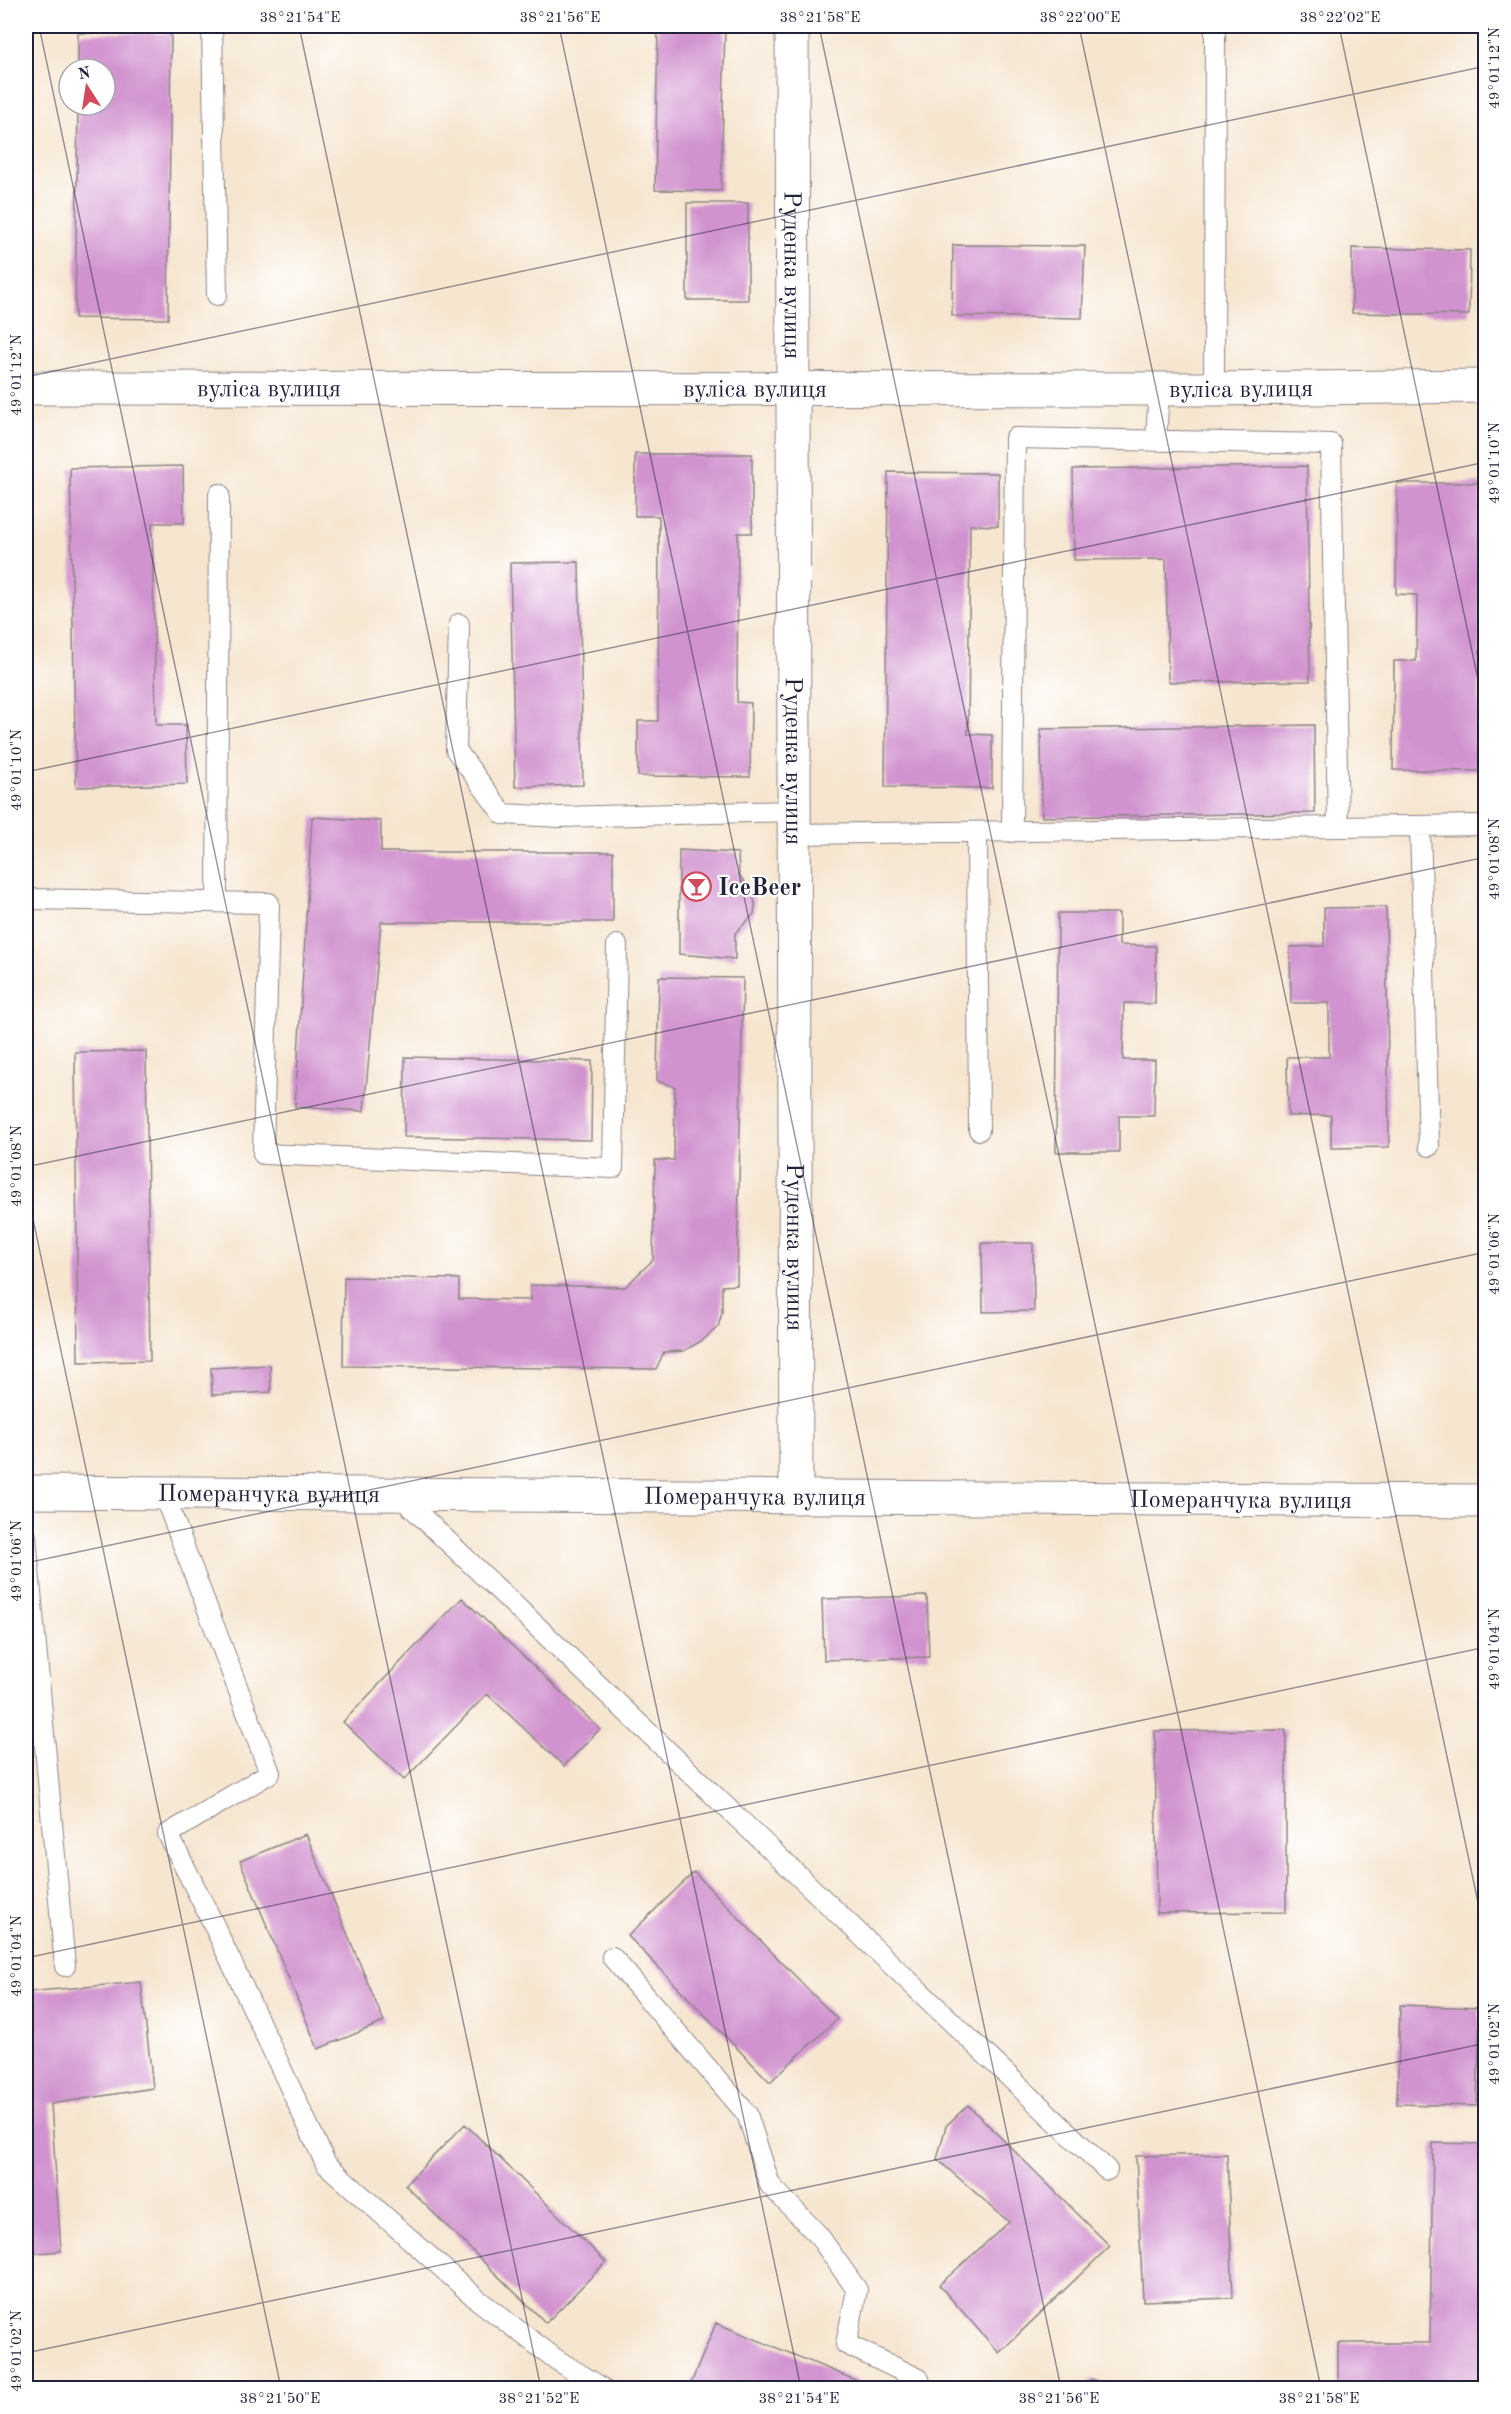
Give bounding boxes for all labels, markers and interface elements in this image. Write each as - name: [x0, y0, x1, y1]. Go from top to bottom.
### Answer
- text: 38°21'54"E: [260, 11, 340, 26]
- text: 38°21'56"E: [520, 11, 600, 26]
- text: 38°21'58"E: [780, 11, 860, 26]
- text: 38°22'00"E: [1040, 11, 1120, 26]
- text: 38°22'02"E: [1300, 11, 1380, 26]
- text: 49°01'12"N: [1488, 27, 1503, 109]
- north arrow: [57, 57, 117, 117]
- text: N: [77, 65, 93, 83]
- street label: Руденка вулиця: [778, 191, 803, 359]
- text: 49°01'12"N: [10, 334, 25, 416]
- street label: вуліса вулиця: [197, 378, 341, 402]
- street label: вуліса вулиця: [1169, 378, 1313, 403]
- street label: вуліса вулиця: [683, 379, 827, 403]
- text: 49°01'10"N: [1488, 422, 1503, 504]
- street label: Руденка вулиця: [780, 677, 804, 845]
- text: 49°01'10"N: [10, 729, 25, 811]
- text: 49°01'08"N: [1488, 818, 1503, 900]
- bar icon: IceBeer: [681, 871, 713, 903]
- place label: IceBeer: [718, 877, 801, 901]
- text: 49°01'08"N: [10, 1125, 25, 1207]
- street label: Руденка вулиця: [781, 1163, 806, 1331]
- text: 49°01'06"N: [1488, 1213, 1503, 1295]
- street label: Померанчука вулиця: [158, 1483, 380, 1508]
- street label: Померанчука вулиця: [644, 1486, 866, 1511]
- street label: Померанчука вулиця: [1130, 1489, 1352, 1514]
- text: 49°01'06"N: [10, 1520, 25, 1602]
- text: 49°01'04"N: [1488, 1608, 1503, 1690]
- text: 49°01'04"N: [10, 1915, 25, 1997]
- text: 49°01'02"N: [1488, 2003, 1503, 2085]
- text: 49°01'02"N: [10, 2310, 25, 2392]
- text: 38°21'50"E: [240, 2392, 320, 2407]
- text: 38°21'52"E: [499, 2392, 579, 2407]
- text: 38°21'54"E: [759, 2392, 839, 2407]
- text: 38°21'56"E: [1019, 2392, 1099, 2407]
- text: 38°21'58"E: [1279, 2392, 1359, 2407]

